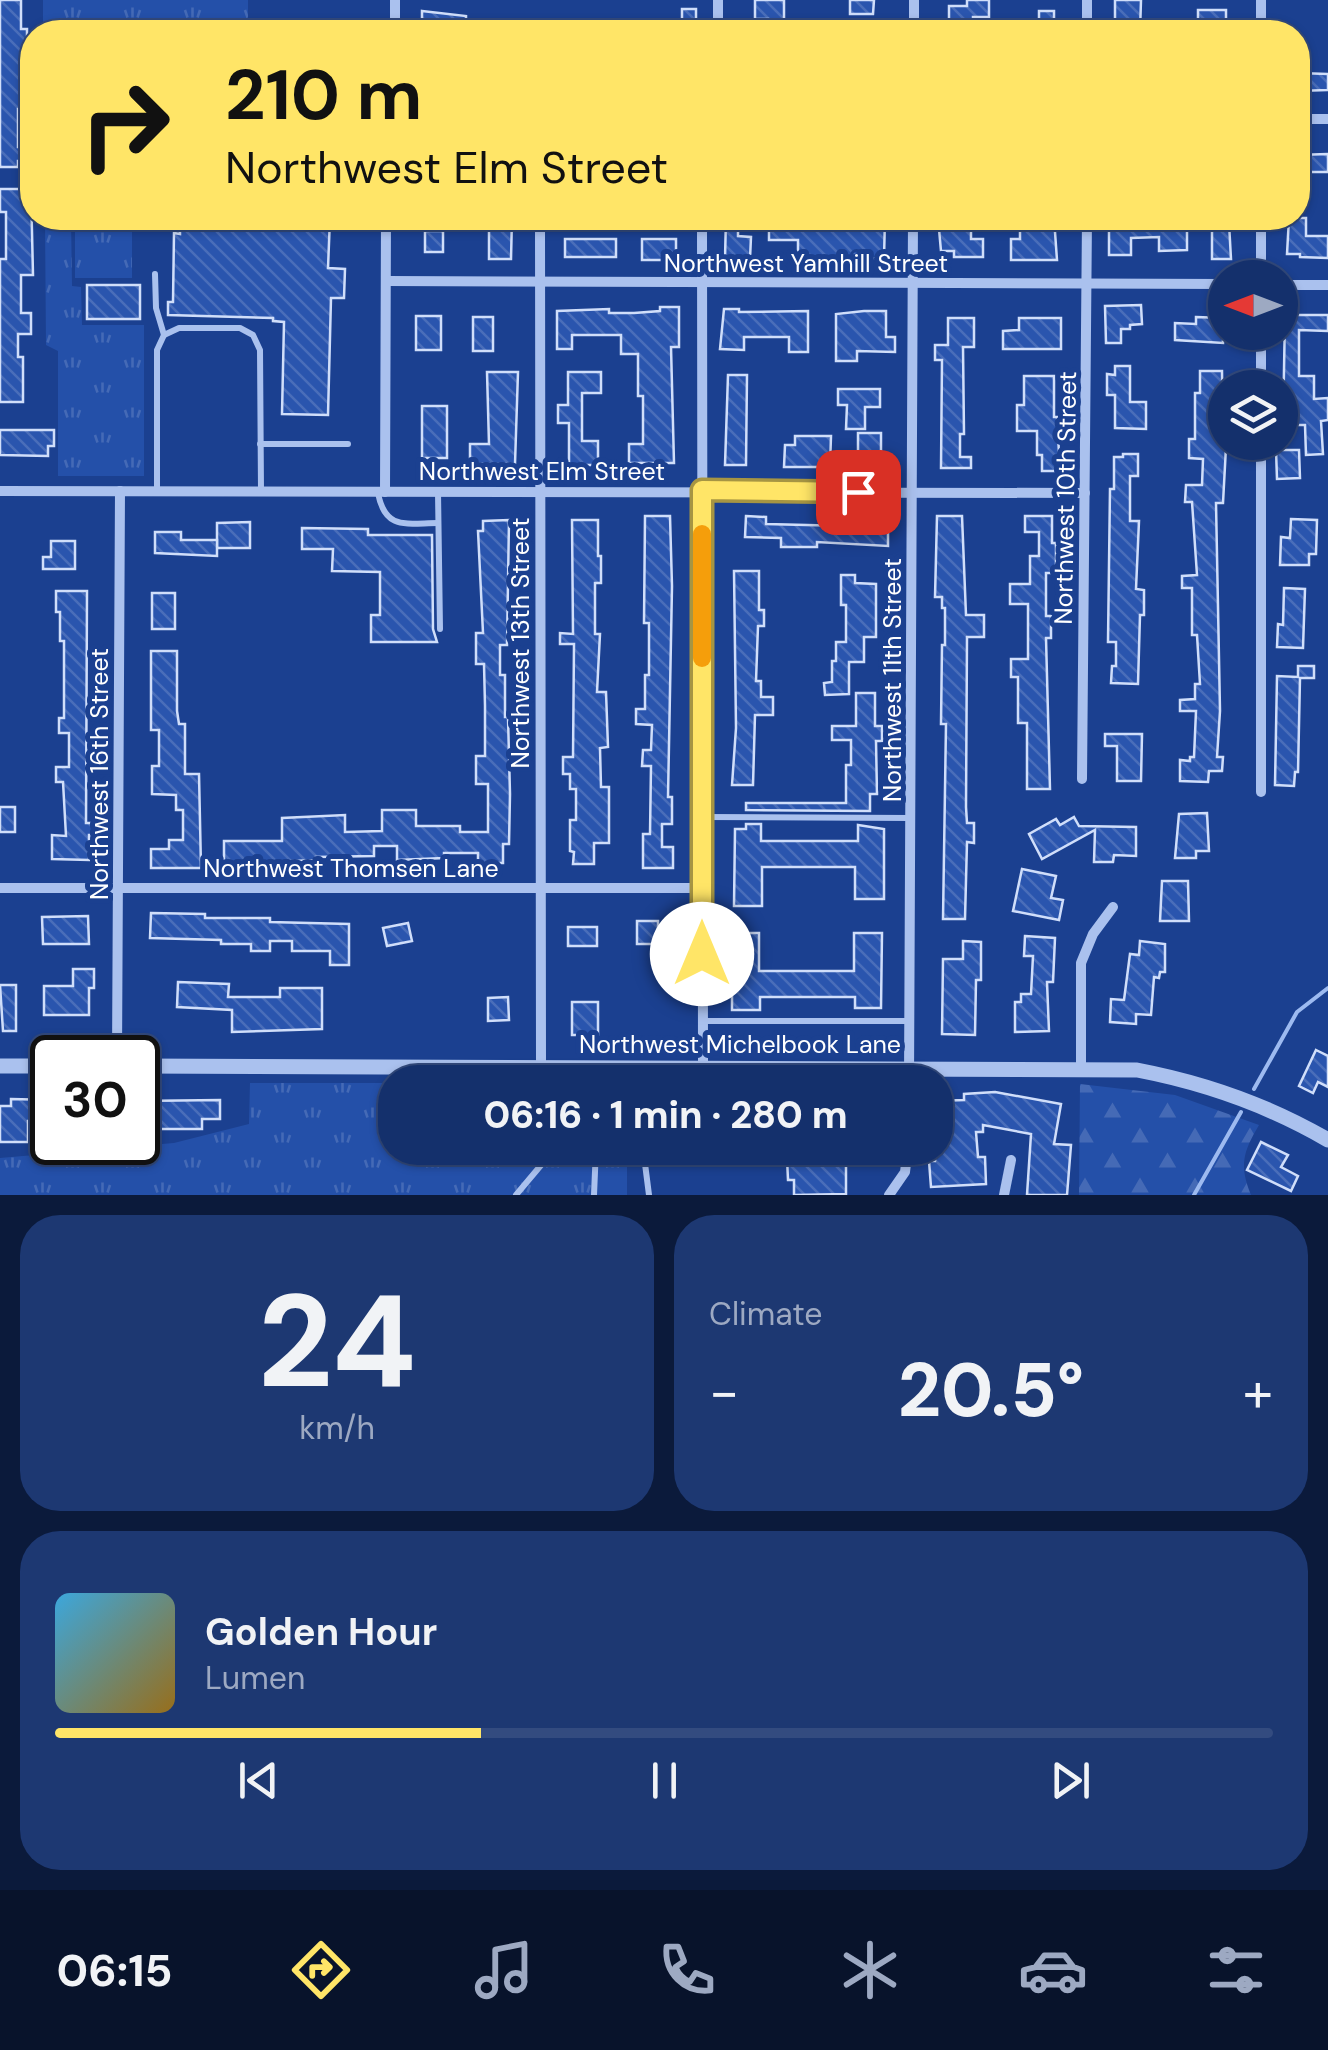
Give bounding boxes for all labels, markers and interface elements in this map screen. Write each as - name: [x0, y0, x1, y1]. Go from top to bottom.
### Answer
- text: 210 m: [225, 50, 422, 141]
- icon: right: [60, 60, 190, 190]
- text: Northwest Elm Street: [225, 138, 668, 197]
- street label: Northwest Yamhill Street: [664, 247, 948, 280]
- north arrow: [1208, 260, 1298, 350]
- map controls: [1208, 260, 1298, 460]
- button: layers: [1208, 370, 1298, 460]
- street label: Northwest 10th Street: [1047, 371, 1084, 625]
- pin: [816, 450, 901, 535]
- street label: Northwest Elm Street: [419, 455, 665, 488]
- icon: arrive: [831, 465, 886, 520]
- street label: Northwest 13th Street: [504, 517, 537, 769]
- street label: Northwest 11th Street: [876, 558, 909, 802]
- street label: Northwest 16th Street: [83, 648, 116, 900]
- street label: Northwest Thomsen Lane: [203, 852, 499, 885]
- position arrow: [650, 902, 754, 1006]
- street label: Northwest Michelbook Lane: [579, 1028, 901, 1061]
- speed limit sign: 30: [30, 1035, 160, 1165]
- text: 06:16 · 1 min · 280 m: [483, 1090, 848, 1140]
- text: 24: [258, 1257, 416, 1426]
- text: Climate: [709, 1293, 823, 1335]
- text: 20.5°: [898, 1342, 1084, 1439]
- text: −: [709, 1356, 739, 1428]
- text: +: [1243, 1356, 1273, 1428]
- text: km/h: [299, 1407, 375, 1449]
- text: Golden Hour: [205, 1607, 437, 1657]
- text: Lumen: [205, 1657, 305, 1699]
- icon: previous: [231, 1753, 286, 1808]
- icon: pause: [637, 1753, 692, 1808]
- icon: next: [1043, 1753, 1098, 1808]
- icon: directions: [286, 1935, 356, 2005]
- icon: music: [469, 1935, 539, 2005]
- icon: phone: [652, 1935, 722, 2005]
- icon: climate: [835, 1935, 905, 2005]
- icon: car: [1018, 1935, 1088, 2005]
- icon: filters: [1201, 1935, 1271, 2005]
- text: 06:15: [57, 1941, 173, 2000]

